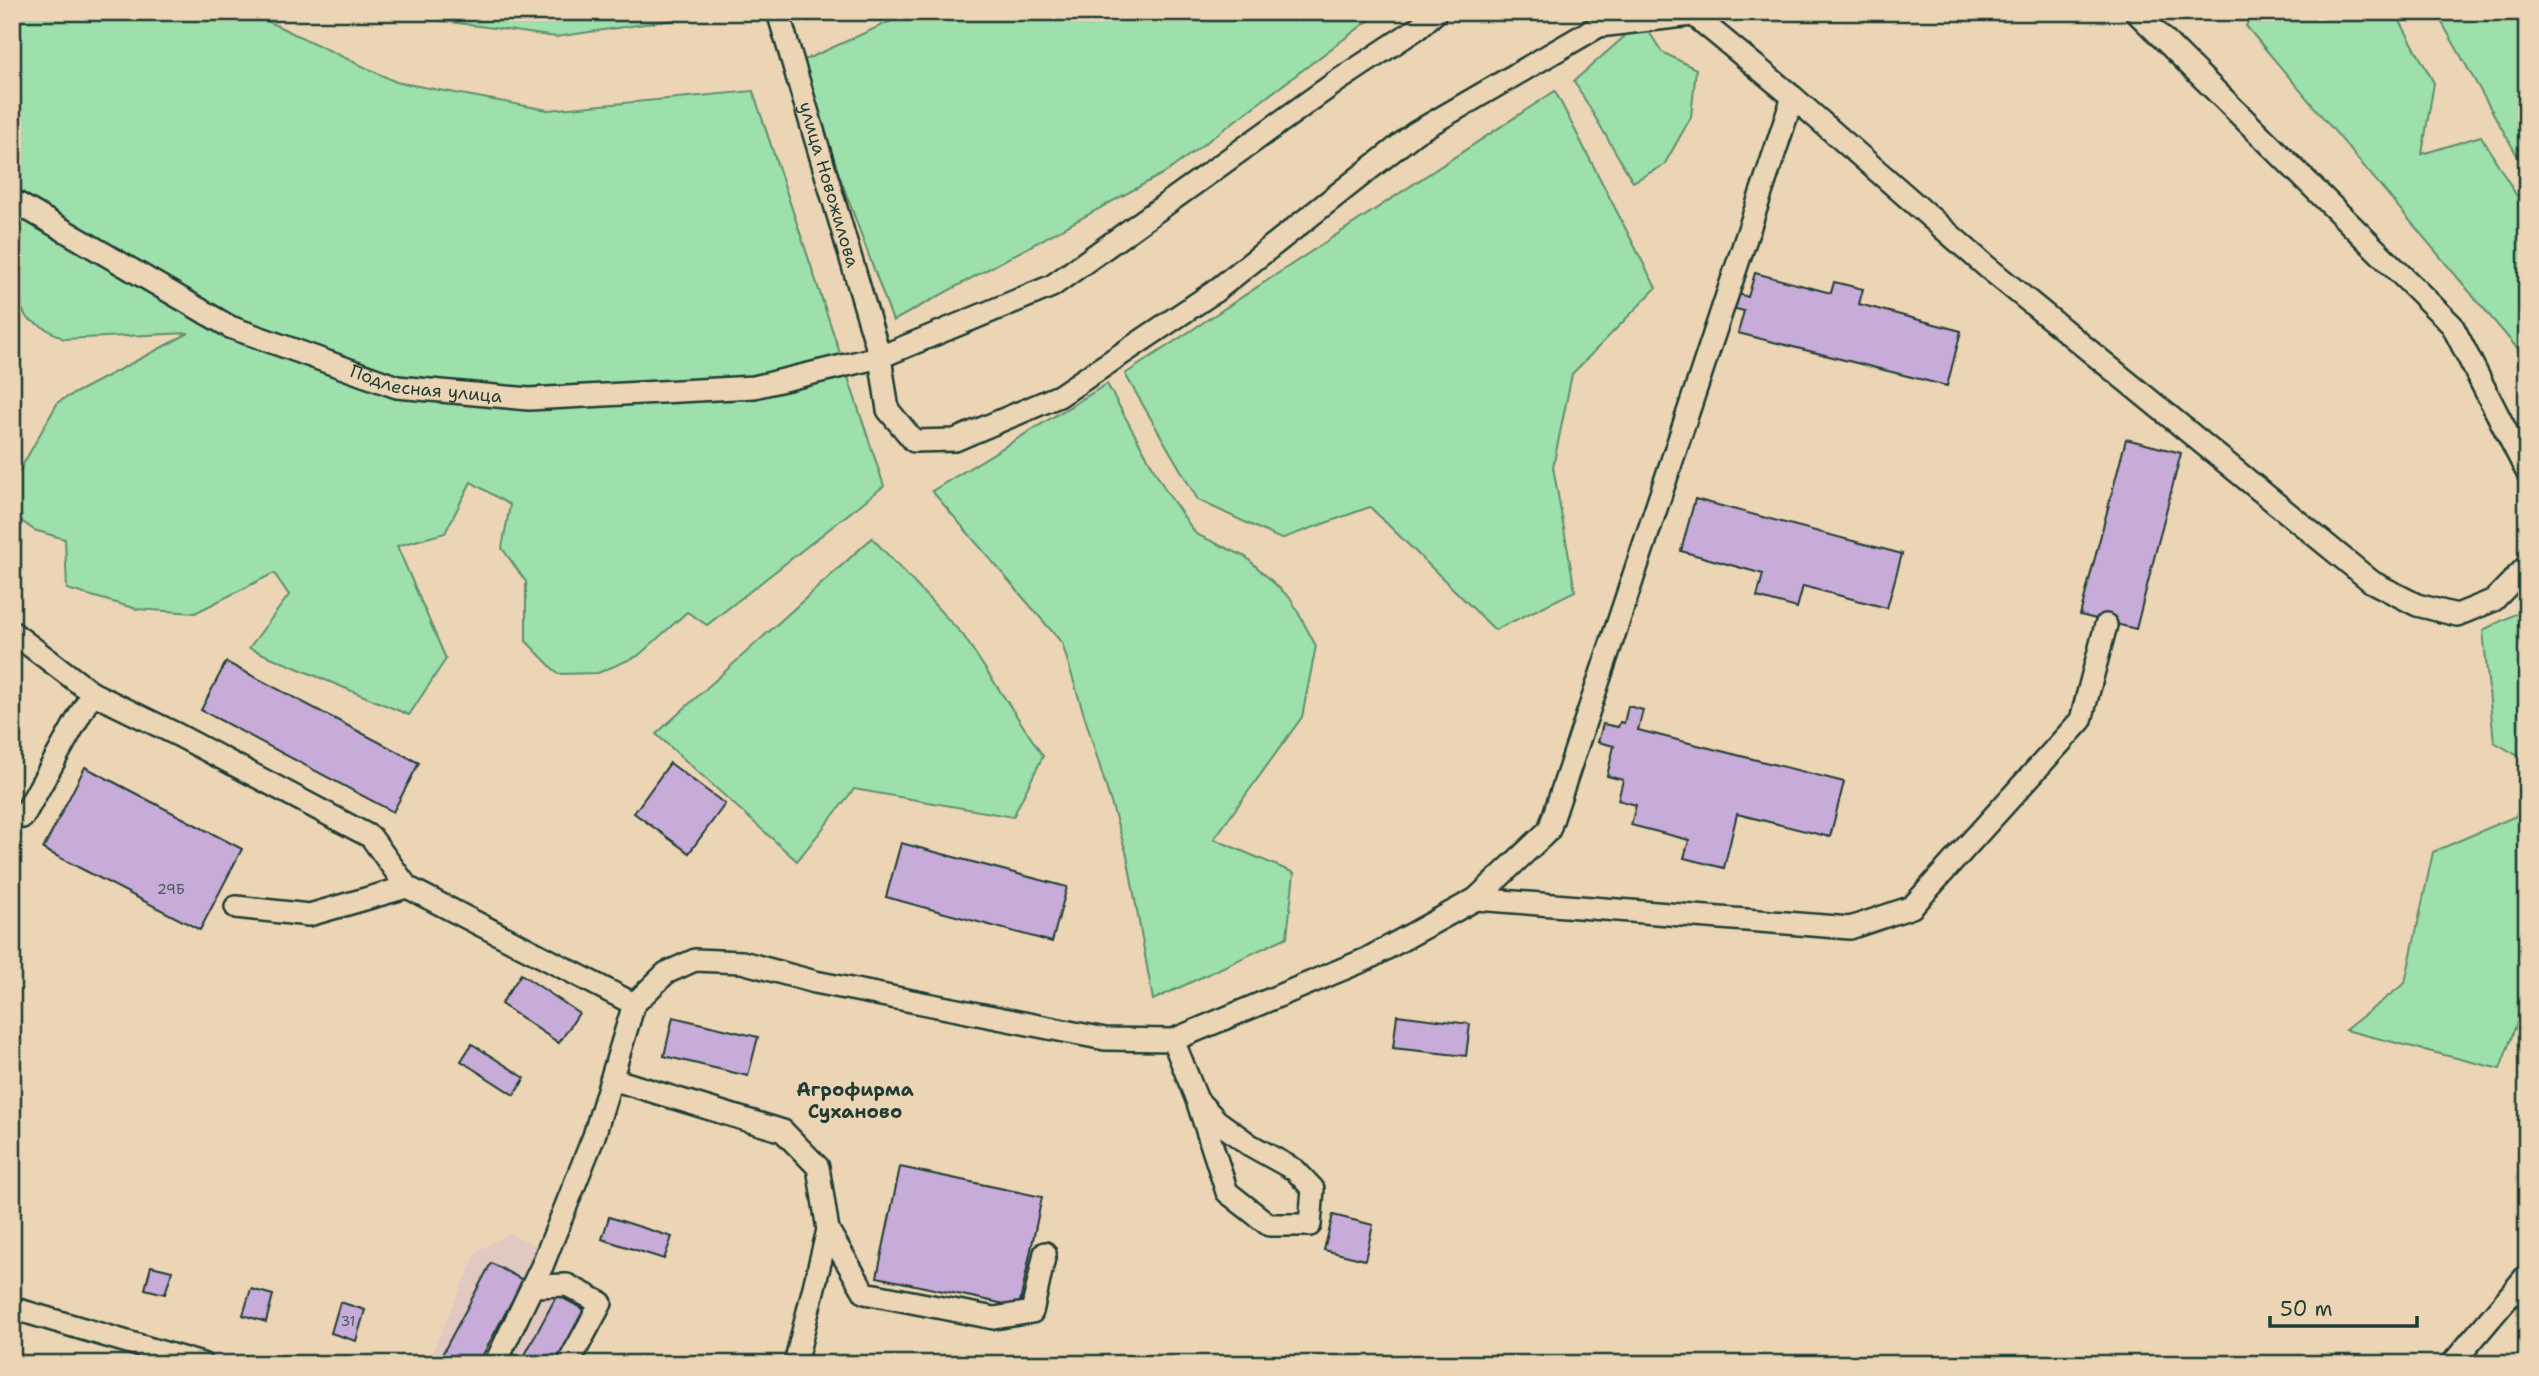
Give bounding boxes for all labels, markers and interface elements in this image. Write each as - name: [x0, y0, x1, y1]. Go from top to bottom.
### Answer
- street label: улица Новожилова: [793, 99, 865, 270]
- street label: Подлесная улица: [347, 359, 503, 409]
- house number: 29Б: [157, 880, 185, 898]
- district label: Агрофирма Суханово: [796, 1077, 914, 1124]
- scale bar: [2270, 1285, 2416, 1329]
- text: 50 m: [2280, 1295, 2333, 1323]
- house number: 31: [341, 1312, 355, 1330]

